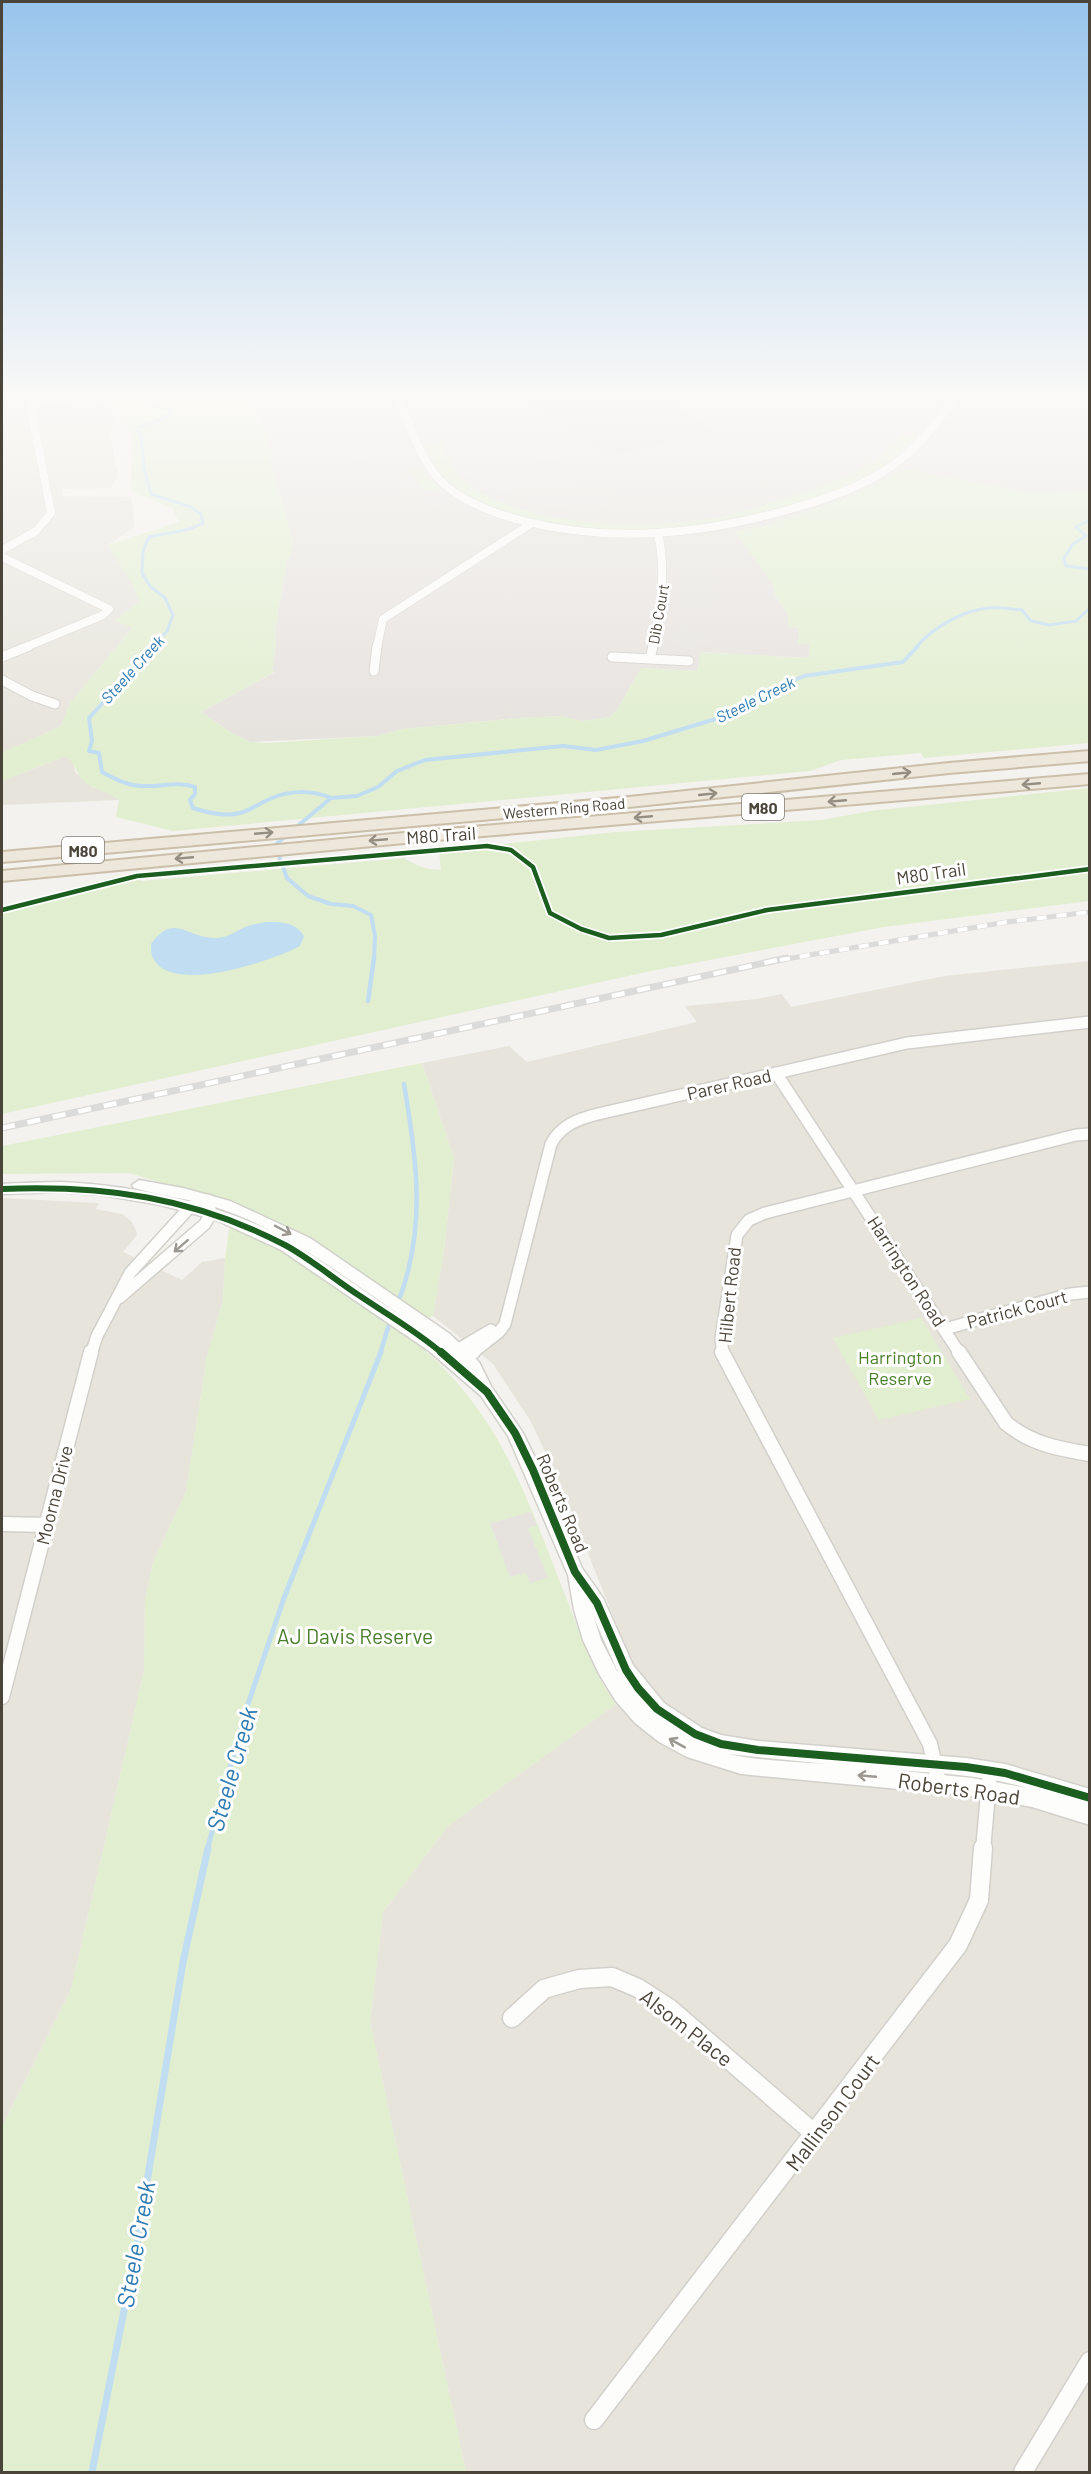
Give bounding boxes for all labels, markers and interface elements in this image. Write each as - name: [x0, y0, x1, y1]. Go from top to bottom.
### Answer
- street label: Dib Court: [644, 583, 672, 645]
- water label: Steele Creek: [96, 631, 168, 707]
- water label: Steele Creek: [713, 672, 798, 726]
- one-way arrow: [891, 767, 911, 778]
- one-way arrow: [1022, 779, 1042, 790]
- one-way arrow: [697, 788, 717, 799]
- street label: Western Ring Road: [502, 794, 626, 822]
- road number: M80: [742, 794, 784, 820]
- one-way arrow: [828, 796, 847, 807]
- one-way arrow: [633, 812, 653, 823]
- street label: M80 Trail: [405, 822, 477, 848]
- one-way arrow: [254, 827, 274, 838]
- one-way arrow: [369, 835, 389, 846]
- road number: M80: [62, 837, 104, 863]
- one-way arrow: [174, 853, 194, 864]
- street label: M80 Trail: [895, 857, 967, 889]
- street label: Parer Road: [685, 1064, 773, 1104]
- street label: Harrington Road: [863, 1212, 951, 1330]
- one-way arrow: [273, 1225, 291, 1237]
- one-way arrow: [174, 1239, 189, 1253]
- street label: Hilbert Road: [713, 1246, 745, 1344]
- street label: Patrick Court: [964, 1285, 1070, 1333]
- park label: Harrington Reserve: [858, 1346, 942, 1389]
- street label: Moorna Drive: [31, 1443, 77, 1547]
- street label: Roberts Road: [532, 1450, 594, 1556]
- park label: AJ Davis Reserve: [277, 1623, 433, 1648]
- water label: Steele Creek: [199, 1703, 263, 1834]
- one-way arrow: [669, 1737, 686, 1749]
- street label: Roberts Road: [896, 1767, 1022, 1809]
- one-way arrow: [858, 1770, 878, 1781]
- street label: Alsom Place: [636, 1983, 738, 2071]
- street label: Mallinson Court: [780, 2049, 884, 2175]
- water label: Steele Creek: [110, 2178, 160, 2310]

